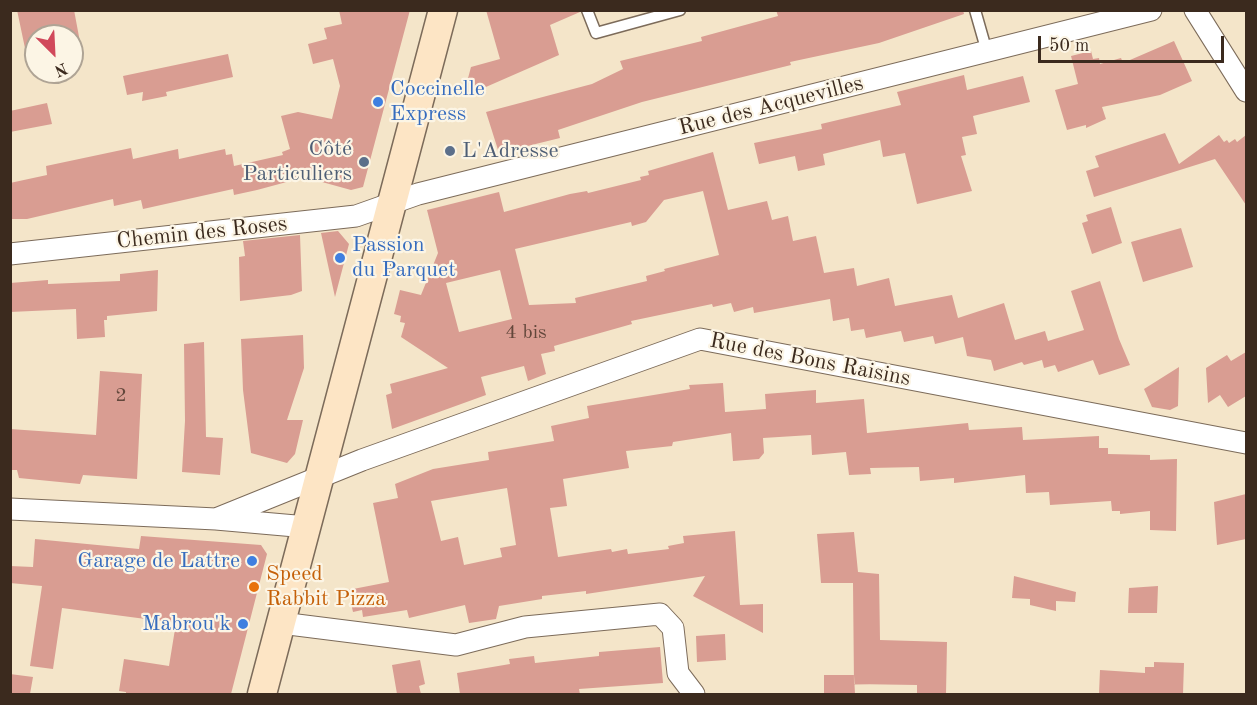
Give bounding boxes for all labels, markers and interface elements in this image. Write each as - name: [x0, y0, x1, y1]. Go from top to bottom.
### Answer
- north arrow: [24, 24, 84, 84]
- scale bar: [1041, 24, 1227, 62]
- text: 50 m: [1049, 37, 1089, 55]
- text: N: [52, 59, 69, 78]
- street label: Rue des Acquevilles: [676, 70, 866, 142]
- place label: Coccinelle Express: [390, 76, 485, 128]
- marker: Coccinelle Express: [371, 95, 385, 109]
- place label: Côté Particuliers: [243, 136, 352, 188]
- place label: L'Adresse: [462, 138, 559, 164]
- marker: L'Adresse: [443, 144, 457, 158]
- marker: Côté Particuliers: [357, 155, 371, 169]
- street label: Chemin des Roses: [115, 211, 289, 255]
- place label: Passion du Parquet: [352, 232, 456, 284]
- marker: Passion du Parquet: [333, 251, 347, 265]
- house number: 4 bis: [505, 321, 547, 345]
- street label: Rue des Bons Raisins: [707, 328, 913, 392]
- house number: 2: [115, 384, 127, 408]
- place label: Garage de Lattre: [77, 548, 240, 574]
- marker: Garage de Lattre: [245, 554, 259, 568]
- place label: Speed Rabbit Pizza: [266, 561, 386, 612]
- marker: Speed Rabbit Pizza: [247, 580, 261, 594]
- place label: Mabrou'k: [142, 611, 231, 637]
- marker: Mabrou'k: [236, 617, 250, 631]

